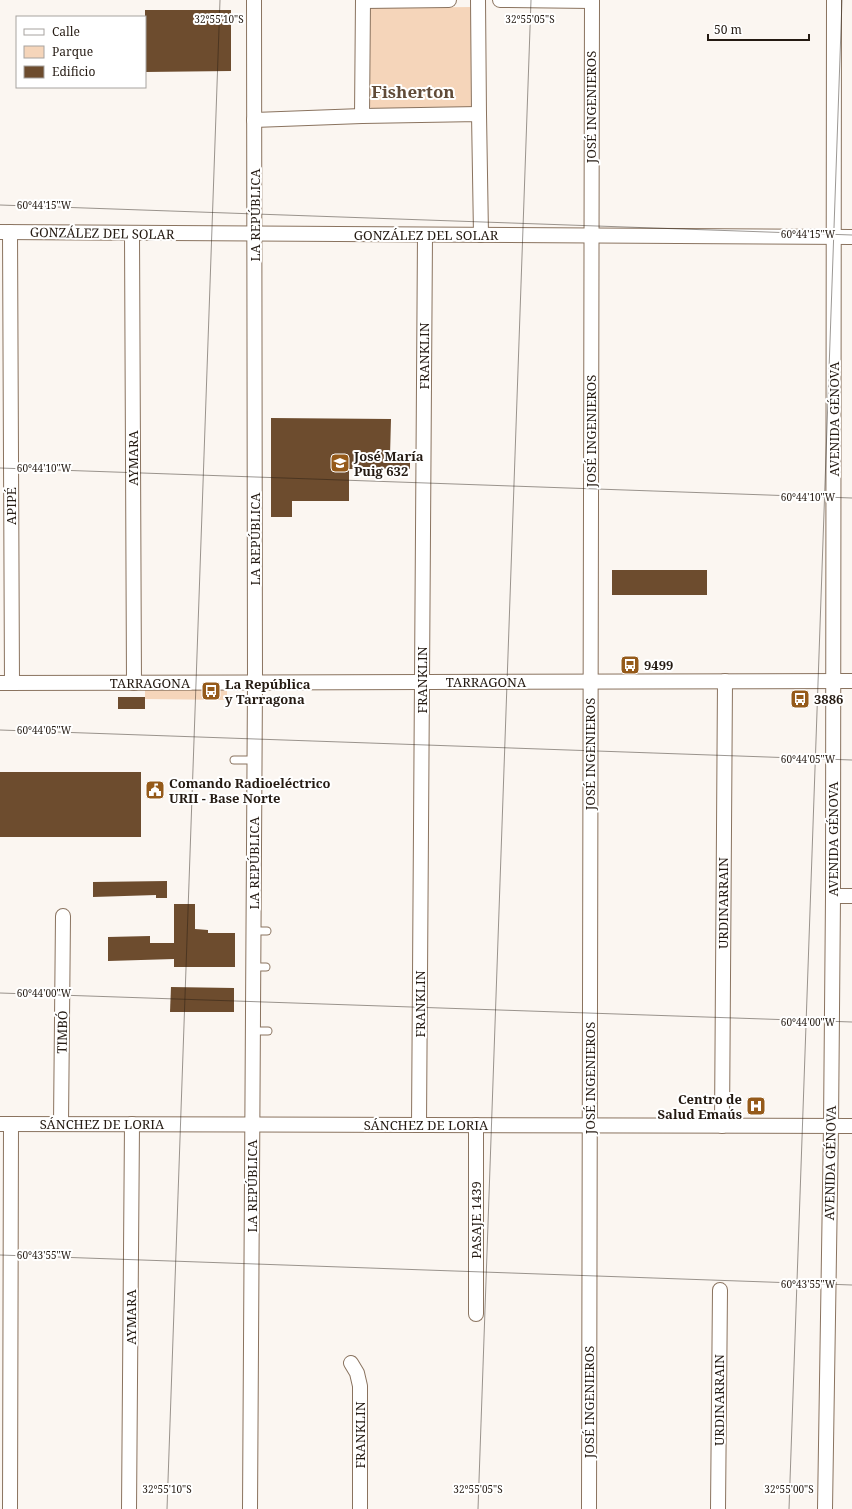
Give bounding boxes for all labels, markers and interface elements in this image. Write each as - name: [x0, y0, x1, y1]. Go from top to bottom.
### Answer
- text: 32°55'10"S: [194, 12, 244, 26]
- text: 32°55'05"S: [505, 12, 555, 26]
- legend: [16, 16, 146, 88]
- scale bar: [708, 16, 809, 42]
- text: 50 m: [714, 21, 742, 38]
- text: Calle: [52, 23, 80, 40]
- text: Parque: [52, 43, 93, 60]
- street label: JOSÉ INGENIEROS: [582, 51, 600, 164]
- text: Edificio: [52, 63, 95, 80]
- district label: Fisherton: [371, 80, 455, 103]
- street label: LA REPÚBLICA: [246, 168, 264, 261]
- text: 60°44'15"W: [17, 198, 72, 212]
- street label: GONZÁLEZ DEL SOLAR: [30, 223, 175, 243]
- street label: GONZÁLEZ DEL SOLAR: [354, 226, 499, 244]
- text: 60°44'15"W: [781, 227, 836, 241]
- street label: FRANKLIN: [415, 322, 433, 390]
- street label: AVENIDA GÉNOVA: [825, 361, 843, 477]
- street label: JOSÉ INGENIEROS: [582, 375, 600, 488]
- street label: AYMARA: [124, 429, 142, 486]
- place label: José María Puig 632: [353, 447, 424, 480]
- school or university icon: José María Puig 632: [329, 452, 351, 474]
- text: 60°44'10"W: [17, 461, 72, 475]
- street label: APIPÉ: [2, 487, 20, 525]
- text: 60°44'10"W: [781, 490, 836, 504]
- street label: LA REPÚBLICA: [246, 492, 264, 585]
- street label: FRANKLIN: [413, 646, 431, 714]
- bus stop icon: 9499: [619, 654, 641, 676]
- place label: 9499: [644, 656, 673, 674]
- street label: TARRAGONA: [446, 673, 527, 691]
- street label: TARRAGONA: [110, 674, 191, 692]
- place label: La República y Tarragona: [225, 675, 311, 708]
- bus stop icon: La República y Tarragona: [200, 680, 222, 702]
- bus stop icon: 3886: [789, 688, 811, 710]
- place label: 3886: [814, 690, 843, 708]
- street label: JOSÉ INGENIEROS: [581, 698, 599, 811]
- text: 60°44'05"W: [17, 723, 72, 737]
- text: 60°44'05"W: [781, 752, 836, 766]
- place label: Comando Radioeléctrico URII - Base Norte: [169, 774, 331, 807]
- public building icon: Comando Radioeléctrico URII - Base Norte: [144, 779, 166, 801]
- street label: AVENIDA GÉNOVA: [824, 781, 842, 897]
- street label: LA REPÚBLICA: [245, 816, 263, 909]
- street label: URDINARRAIN: [714, 857, 732, 949]
- street label: FRANKLIN: [411, 970, 429, 1038]
- text: 60°44'00"W: [17, 986, 72, 1000]
- street label: TIMBÓ: [53, 1010, 71, 1054]
- text: 60°44'00"W: [781, 1015, 836, 1029]
- street label: JOSÉ INGENIEROS: [581, 1022, 599, 1135]
- place label: Centro de Salud Emaús: [658, 1090, 742, 1123]
- hospital icon: Centro de Salud Emaús: [745, 1095, 767, 1117]
- street label: AVENIDA GÉNOVA: [820, 1105, 840, 1221]
- street label: SÁNCHEZ DE LORIA: [40, 1115, 165, 1133]
- street label: SÁNCHEZ DE LORIA: [364, 1116, 489, 1134]
- street label: LA REPÚBLICA: [243, 1139, 261, 1232]
- street label: PASAJE 1439: [467, 1181, 485, 1259]
- text: 60°43'55"W: [17, 1248, 72, 1262]
- text: 60°43'55"W: [781, 1277, 836, 1291]
- street label: AYMARA: [122, 1288, 140, 1345]
- street label: JOSÉ INGENIEROS: [580, 1346, 598, 1459]
- street label: URDINARRAIN: [710, 1354, 728, 1446]
- street label: FRANKLIN: [351, 1401, 369, 1469]
- text: 32°55'10"S: [142, 1482, 192, 1496]
- text: 32°55'05"S: [453, 1482, 503, 1496]
- text: 32°55'00"S: [764, 1482, 814, 1496]

